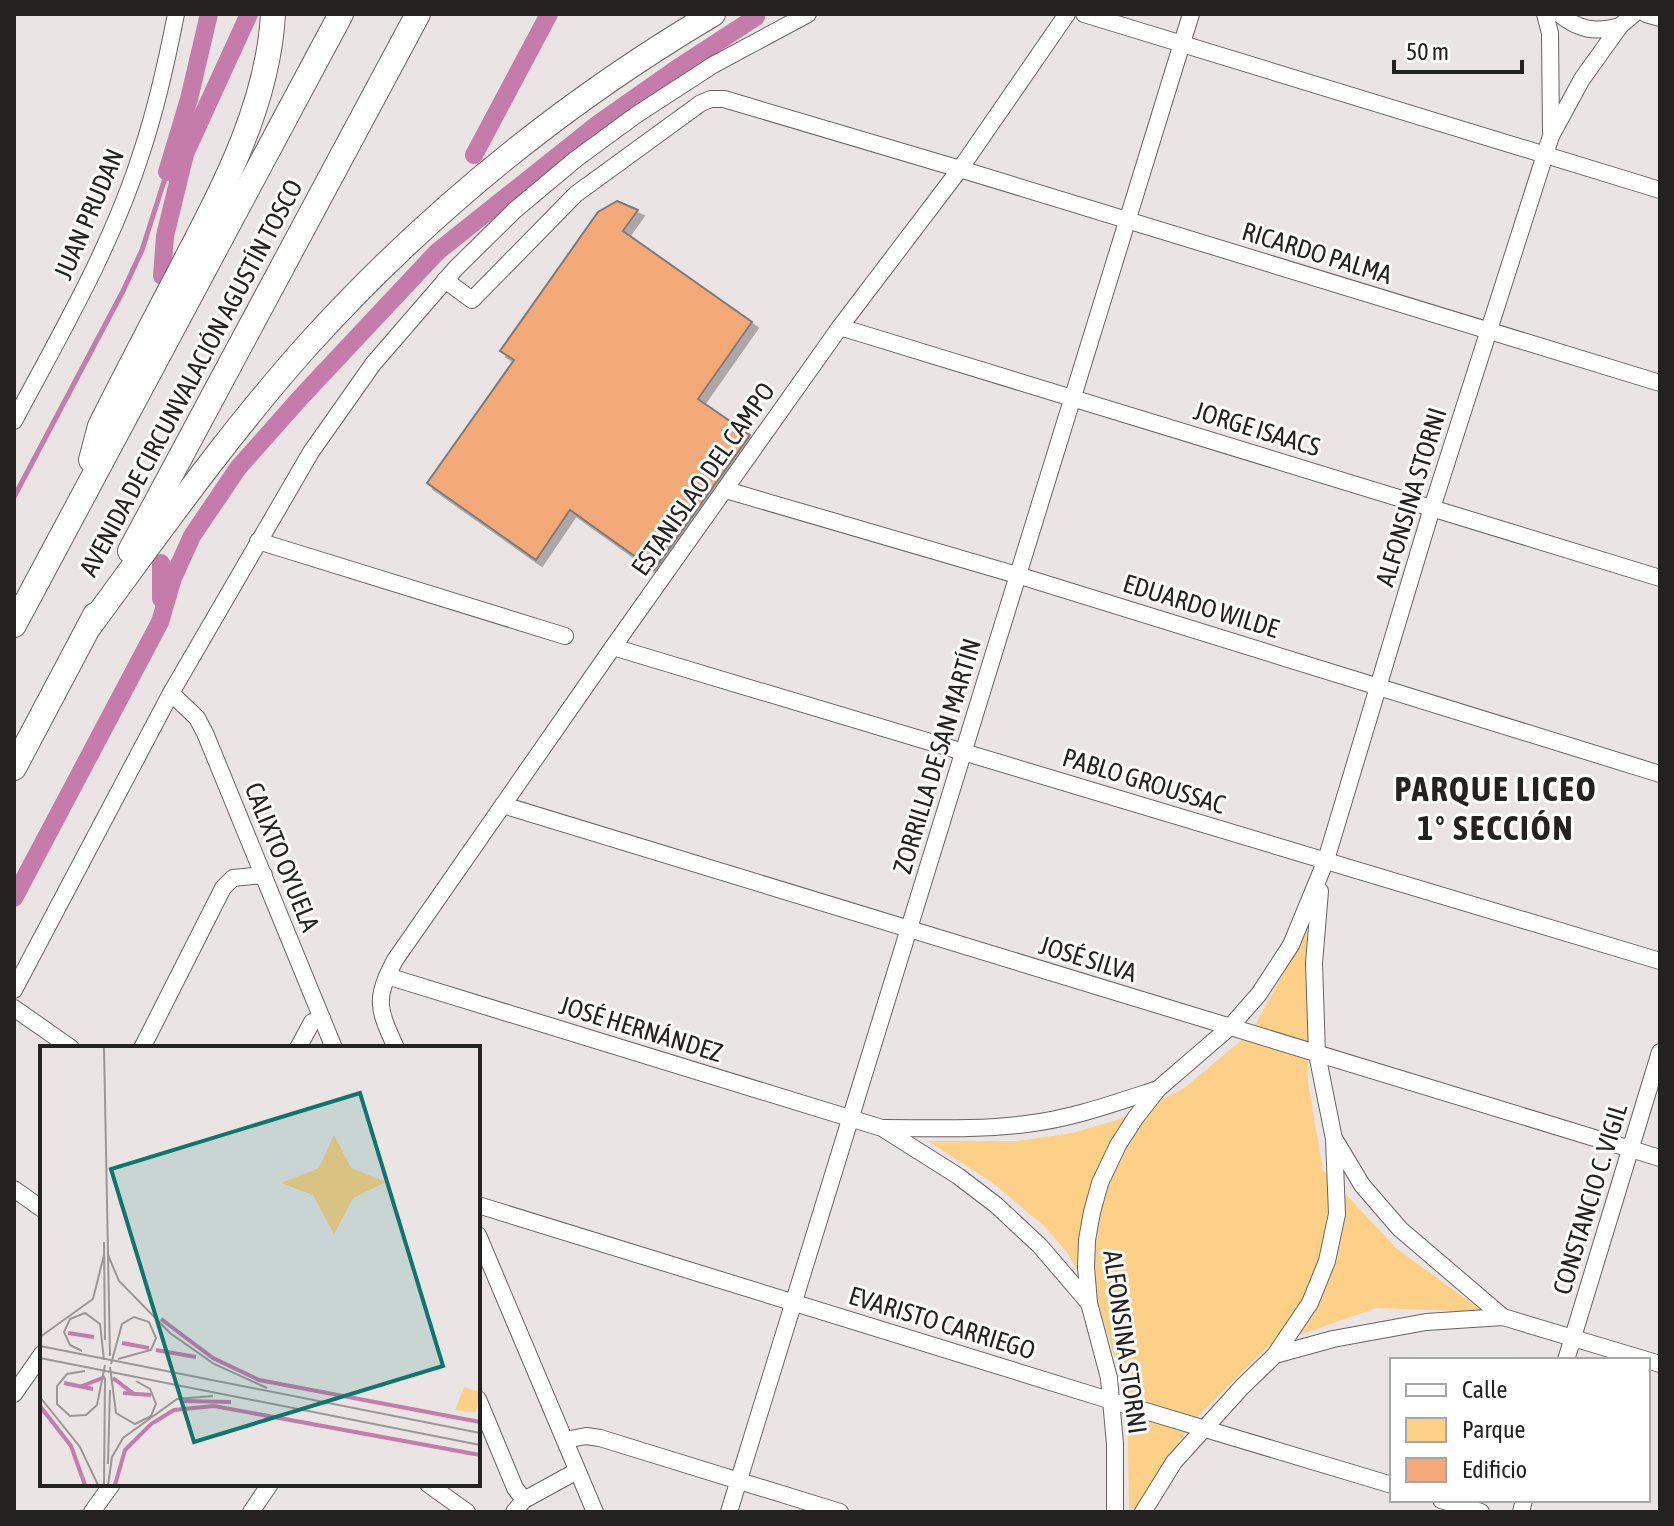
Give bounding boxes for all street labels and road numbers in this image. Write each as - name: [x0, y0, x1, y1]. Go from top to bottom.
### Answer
- street label: JUAN PRUDAN: [48, 144, 130, 284]
- street label: AVENIDA DE CIRCUNVALACIÓN AGUSTÍN TOSCO: [73, 175, 309, 581]
- street label: RICARDO PALMA: [1238, 216, 1396, 290]
- street label: ESTANISLAO DEL CAMPO: [625, 377, 781, 581]
- street label: JORGE ISAACS: [1190, 396, 1324, 462]
- street label: ALFONSINA STORNI: [1370, 404, 1452, 590]
- street label: EDUARDO WILDE: [1120, 568, 1282, 644]
- street label: ZORRILLA DE SAN MARTÍN: [887, 635, 987, 877]
- street label: PABLO GROUSSAC: [1059, 742, 1229, 820]
- street label: CALIXTO OYUELA: [239, 778, 326, 936]
- street label: JOSÉ SILVA: [1036, 930, 1141, 988]
- street label: JOSÉ HERNÁNDEZ: [556, 990, 726, 1068]
- street label: CONSTANCIO C. VIGIL: [1547, 1100, 1633, 1298]
- street label: ALFONSINA STORNI: [1097, 1248, 1153, 1436]
- street label: EVARISTO CARRIEGO: [845, 1280, 1039, 1366]

